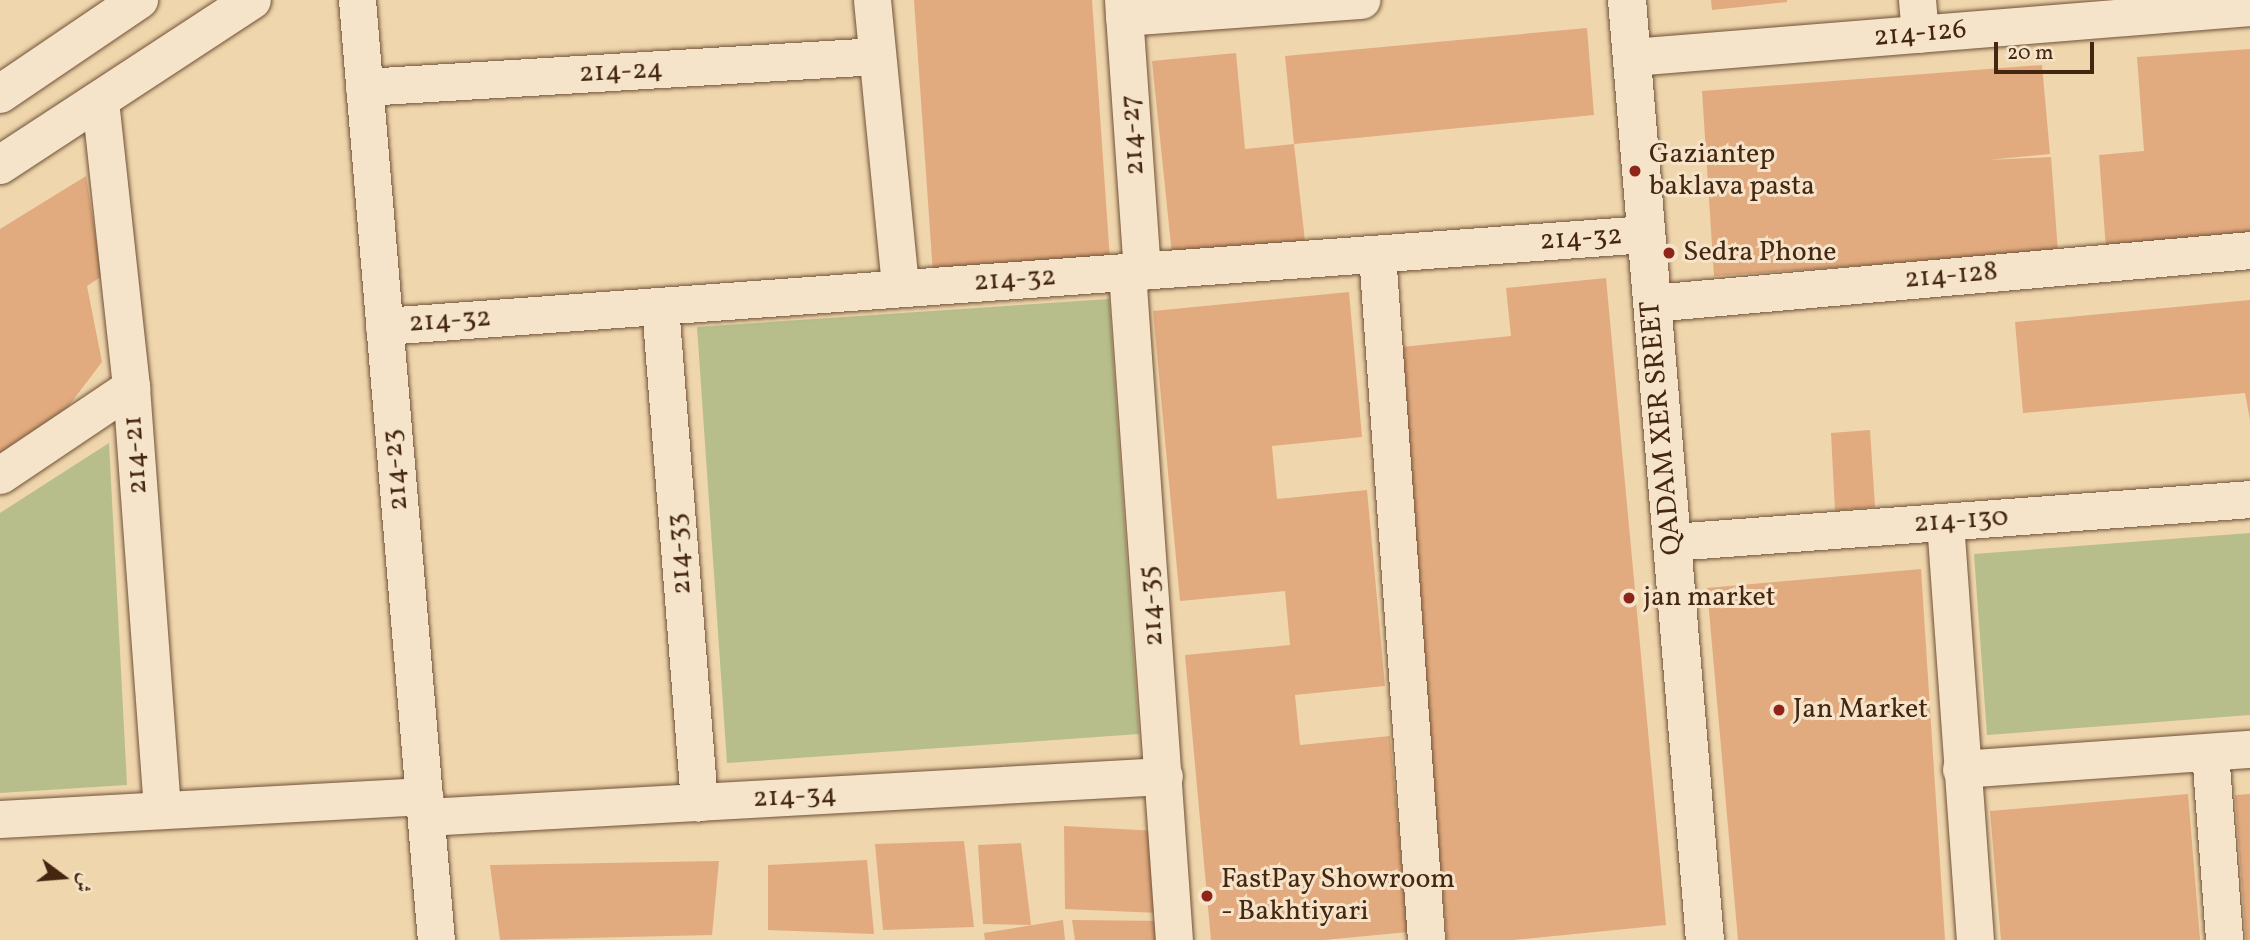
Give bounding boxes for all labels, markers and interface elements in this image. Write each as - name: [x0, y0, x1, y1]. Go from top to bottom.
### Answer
- street label: 214-126: [1872, 13, 1968, 55]
- scale bar: [1998, 28, 2098, 72]
- text: 20 m: [2007, 39, 2053, 68]
- street label: 214-24: [578, 53, 664, 91]
- street label: 214-27: [1113, 93, 1153, 177]
- place label: Gaziantep baklava pasta: [1649, 138, 1815, 204]
- marker: Gaziantep baklava pasta: [1627, 163, 1643, 179]
- street label: 214-32: [1539, 219, 1623, 259]
- place label: Sedra Phone: [1683, 236, 1837, 270]
- marker: Sedra Phone: [1661, 245, 1677, 261]
- street label: 214-128: [1903, 255, 1999, 297]
- street label: 214-32: [973, 260, 1057, 300]
- street label: QADAM XER SREET: [1634, 299, 1690, 557]
- street label: 214-32: [408, 301, 492, 341]
- street label: 214-21: [116, 414, 156, 496]
- street label: 214-23: [376, 428, 416, 512]
- street label: 214-130: [1913, 501, 2009, 541]
- street label: 214-33: [660, 512, 700, 596]
- street label: 214-35: [1132, 564, 1172, 648]
- place label: jan market: [1643, 581, 1776, 615]
- marker: jan market: [1621, 590, 1637, 606]
- place label: Jan Market: [1793, 693, 1928, 727]
- marker: Jan Market: [1771, 702, 1787, 718]
- street label: 214-34: [752, 778, 838, 816]
- north arrow: [28, 842, 98, 912]
- place label: FastPay Showroom - Bakhtiyari: [1221, 863, 1456, 929]
- text: ش: [68, 870, 98, 895]
- marker: FastPay Showroom - Bakhtiyari: [1199, 888, 1215, 904]

